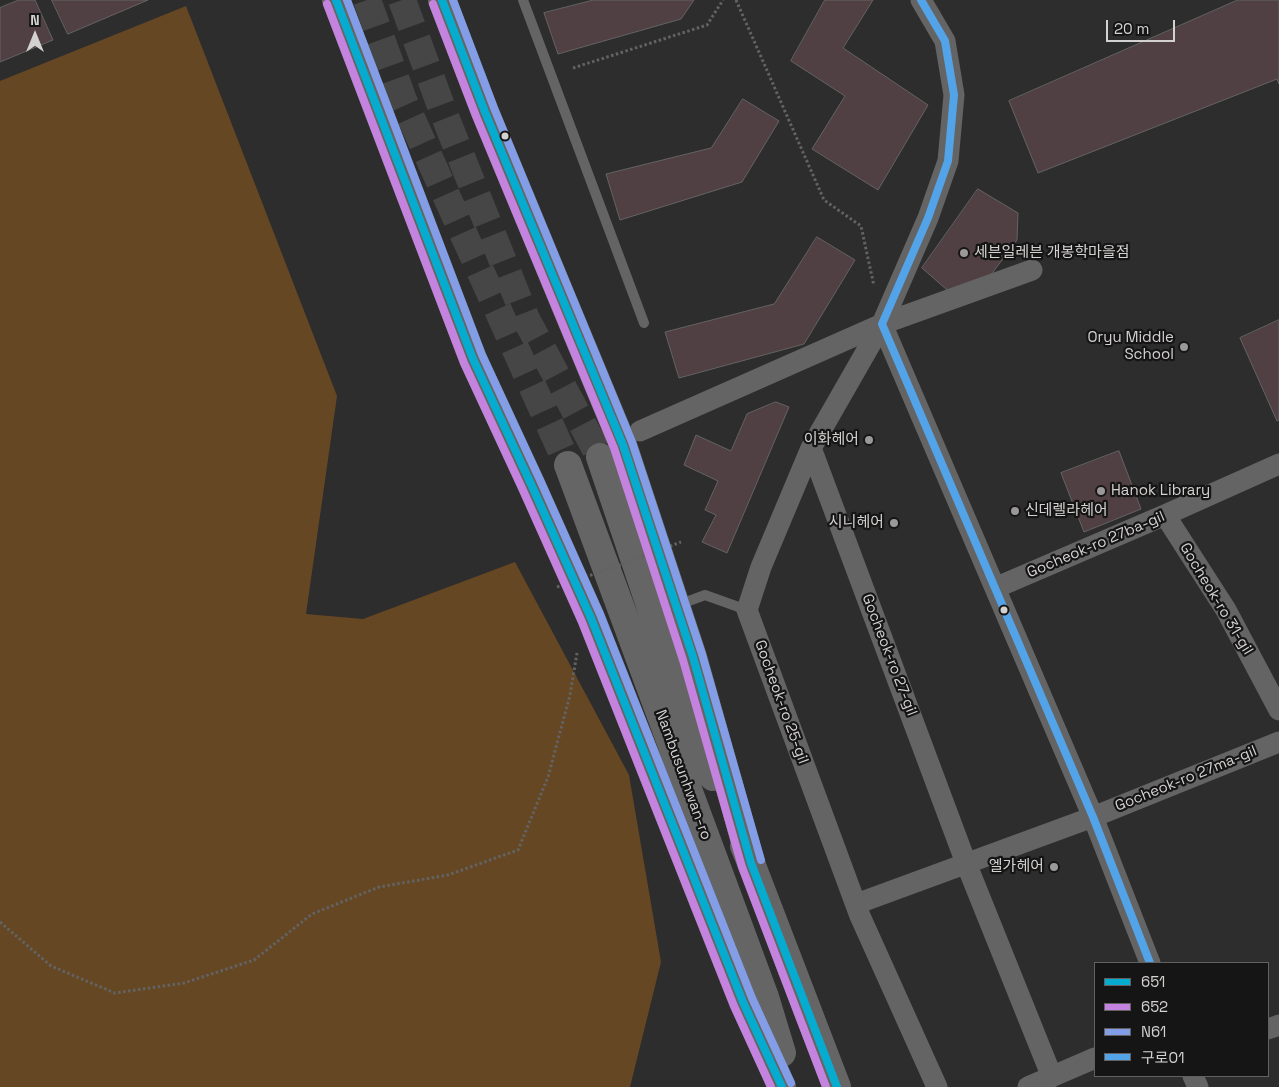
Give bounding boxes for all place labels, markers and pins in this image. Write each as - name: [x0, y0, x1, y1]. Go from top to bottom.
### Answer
- unlabelled marker: [500, 131, 510, 141]
- place label: 세븐일레븐 개봉학마을점: [974, 244, 1130, 262]
- marker: 세븐일레븐 개봉학마을점: [958, 247, 970, 259]
- place label: Oryu Middle School: [1088, 329, 1174, 364]
- marker: Oryu Middle School: [1178, 341, 1190, 353]
- place label: 이화헤어: [804, 431, 859, 449]
- marker: 이화헤어: [863, 434, 875, 446]
- place label: Hanok Library: [1111, 482, 1210, 500]
- marker: Hanok Library: [1095, 485, 1107, 497]
- place label: 신데렐라헤어: [1025, 502, 1108, 520]
- marker: 신데렐라헤어: [1009, 505, 1021, 517]
- place label: 시니헤어: [829, 514, 884, 532]
- marker: 시니헤어: [888, 517, 900, 529]
- unlabelled marker: [999, 605, 1009, 615]
- place label: 엘가헤어: [989, 858, 1044, 876]
- marker: 엘가헤어: [1048, 861, 1060, 873]

